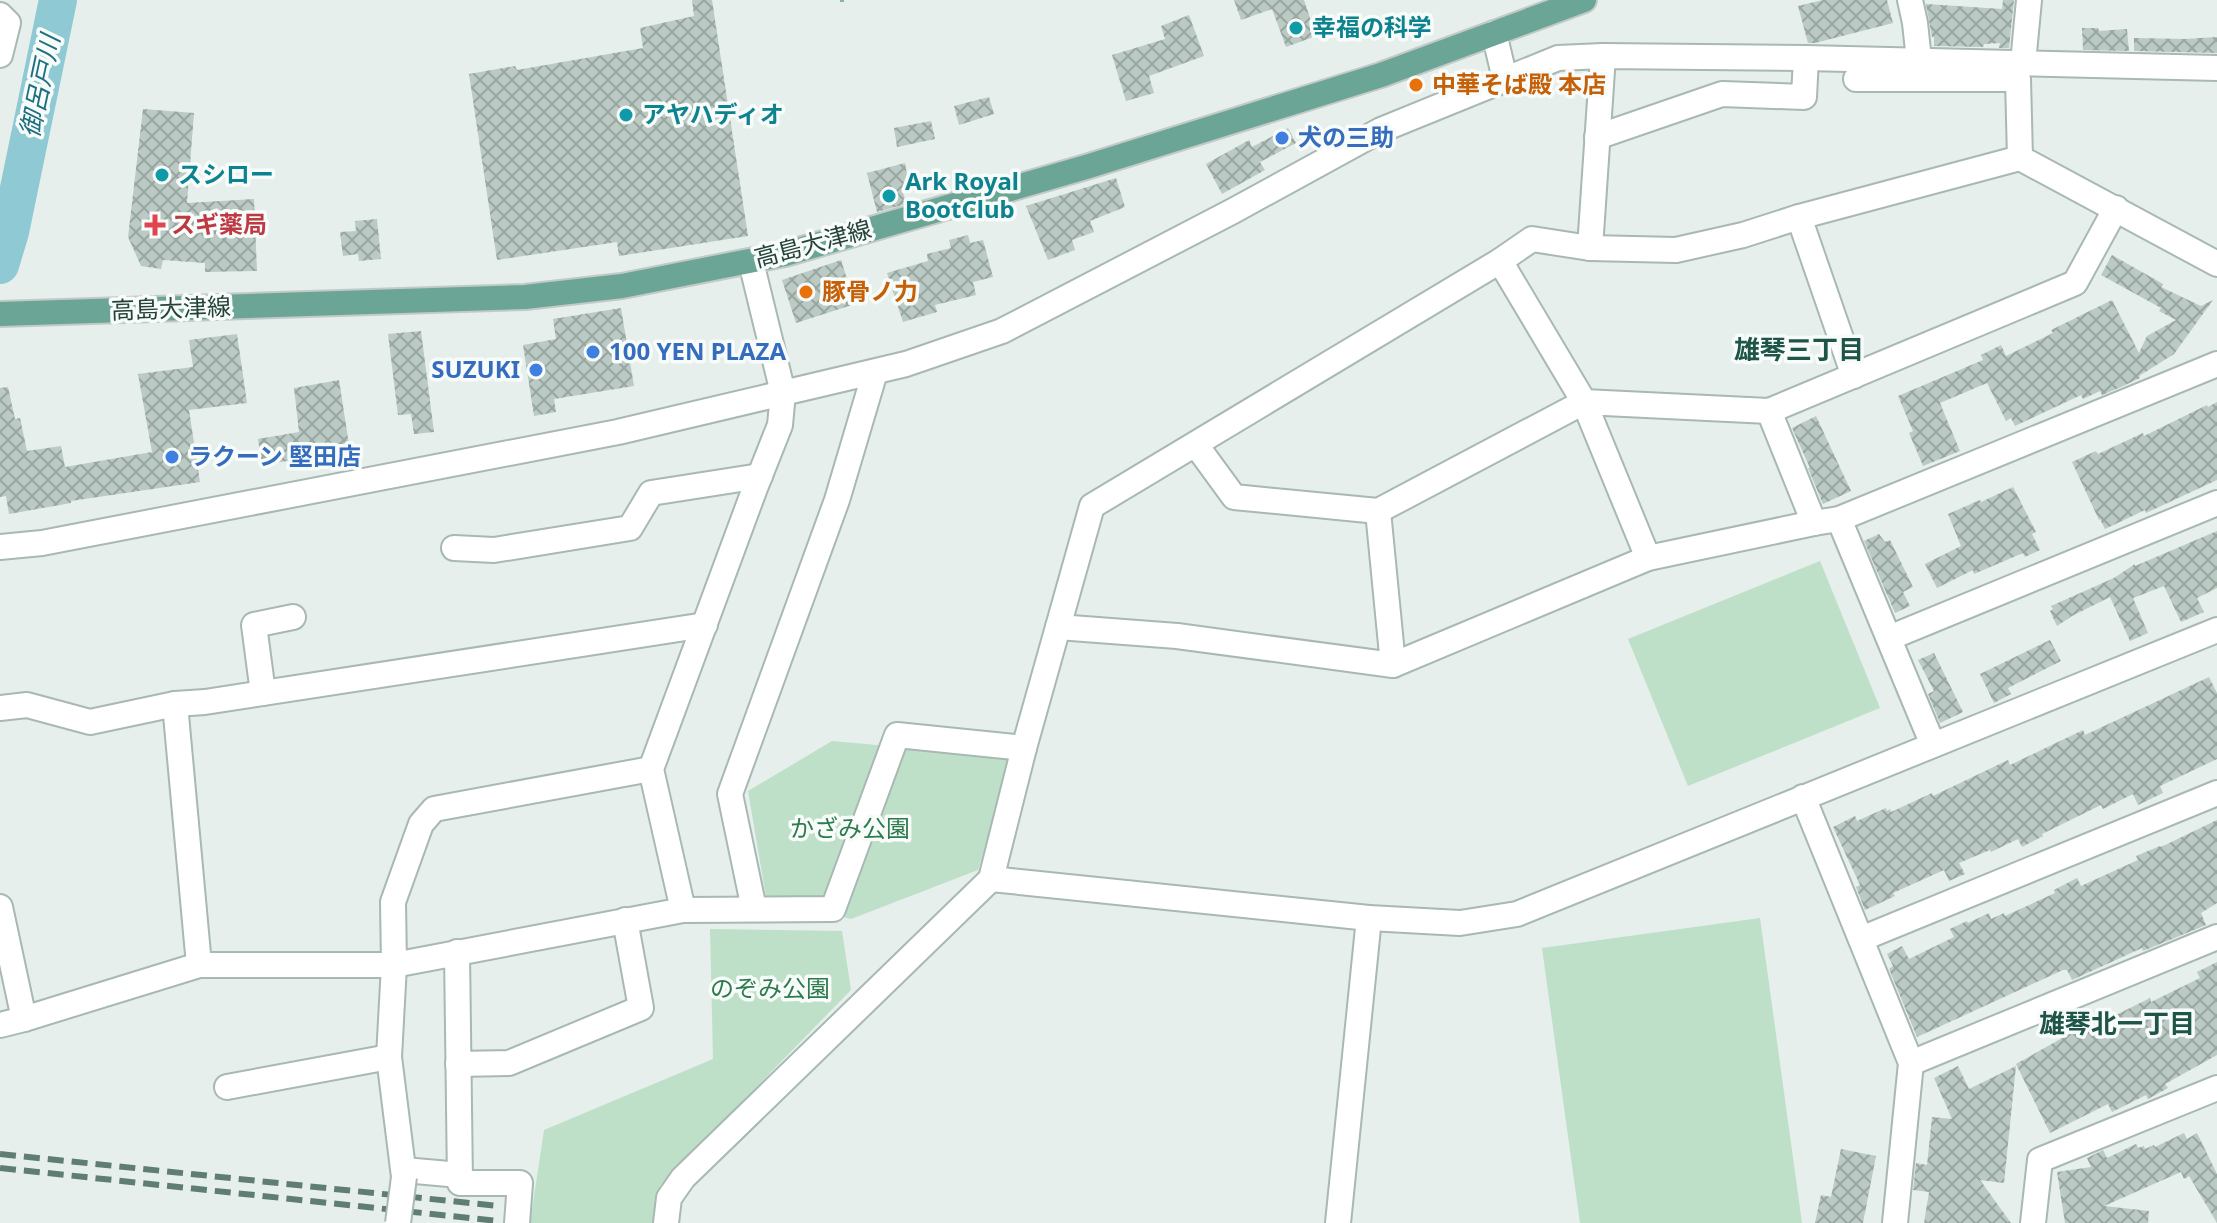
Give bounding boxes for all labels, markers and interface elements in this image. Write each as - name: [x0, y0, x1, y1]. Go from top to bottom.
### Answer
- place label: 幸福の科学: [1312, 10, 1432, 43]
- marker: 幸福の科学: [1287, 19, 1305, 37]
- water label: 御呂戸川: [11, 28, 68, 140]
- place label: 中華そば殿 本店: [1432, 67, 1606, 100]
- marker: 中華そば殿 本店: [1407, 76, 1425, 94]
- place label: アヤハディオ: [642, 97, 784, 130]
- marker: アヤハディオ: [617, 106, 635, 124]
- place label: 犬の三助: [1298, 120, 1394, 153]
- marker: 犬の三助: [1273, 129, 1291, 147]
- place label: スシロー: [178, 157, 274, 190]
- place label: Ark Royal BootClub: [905, 164, 1019, 225]
- marker: スシロー: [153, 166, 171, 184]
- marker: Ark Royal BootClub: [880, 187, 898, 205]
- place label: スギ薬局: [171, 207, 267, 240]
- street label: 高島大津線: [750, 211, 875, 274]
- marker: スギ薬局: [146, 216, 164, 234]
- place label: 豚骨ノ力: [822, 274, 918, 307]
- marker: 豚骨ノ力: [797, 283, 815, 301]
- street label: 高島大津線: [110, 289, 231, 326]
- district label: 雄琴三丁目: [1734, 331, 1864, 367]
- place label: 100 YEN PLAZA: [609, 334, 786, 367]
- marker: 100 YEN PLAZA: [584, 343, 602, 361]
- place label: SUZUKI: [431, 352, 520, 385]
- marker: SUZUKI: [527, 361, 545, 379]
- place label: ラクーン 堅田店: [188, 439, 361, 472]
- marker: ラクーン 堅田店: [163, 448, 181, 466]
- park label: かざみ公園: [790, 811, 910, 844]
- park label: のぞみ公園: [710, 971, 830, 1004]
- district label: 雄琴北一丁目: [2039, 1005, 2195, 1041]

